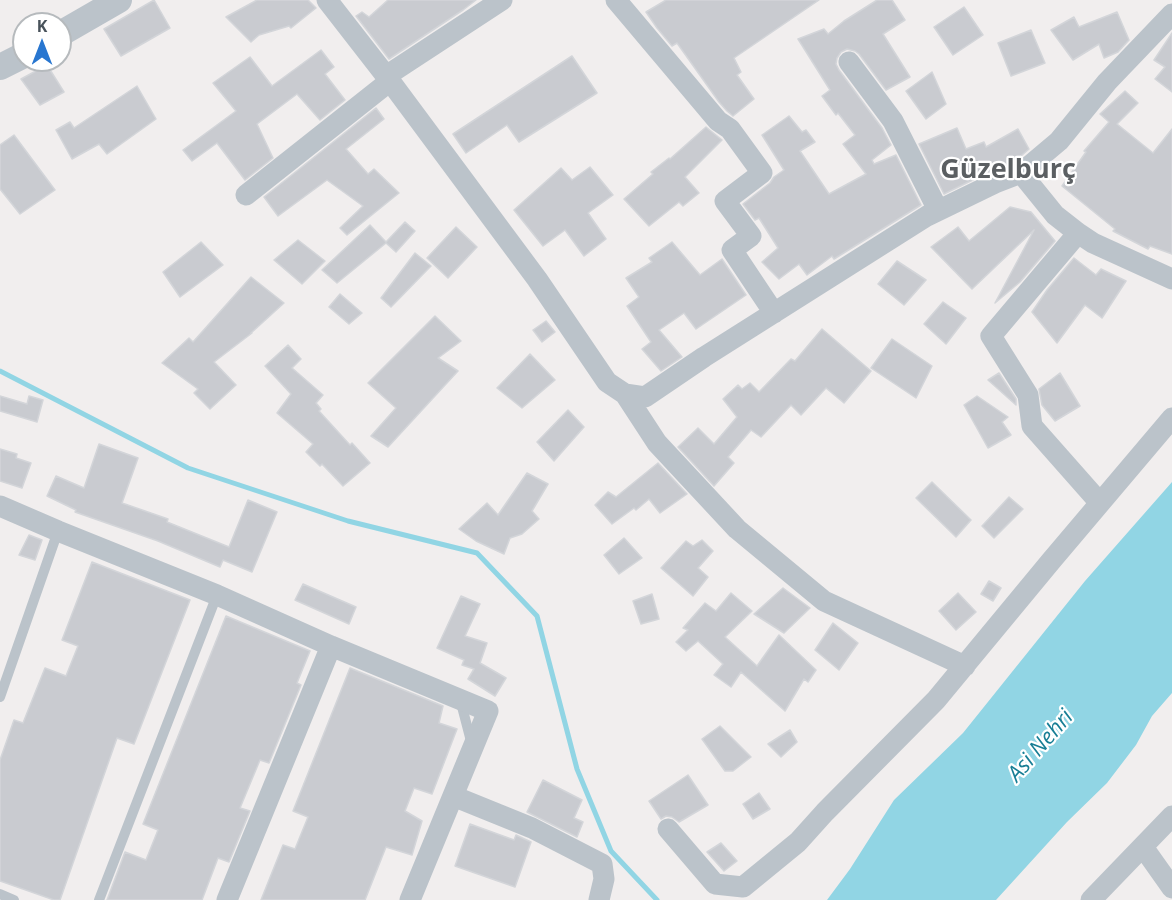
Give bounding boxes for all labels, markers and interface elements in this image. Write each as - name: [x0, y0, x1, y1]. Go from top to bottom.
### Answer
- north arrow: [12, 12, 72, 72]
- text: K: [37, 15, 47, 37]
- district label: Güzelburç: [940, 154, 1076, 186]
- water label: Asi Nehri: [1003, 705, 1079, 787]

